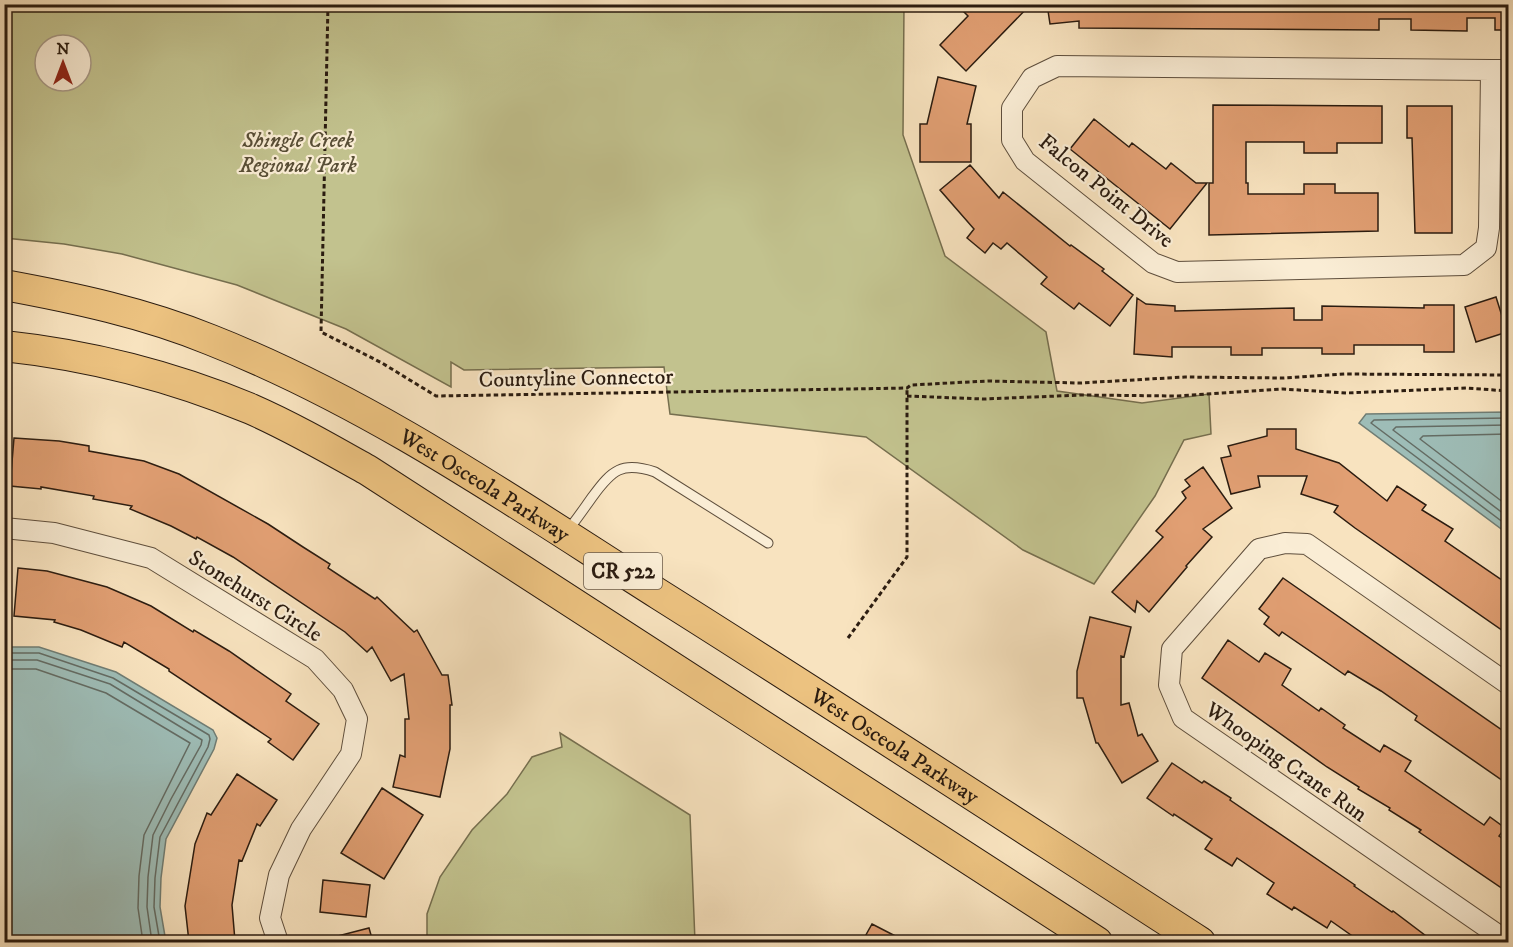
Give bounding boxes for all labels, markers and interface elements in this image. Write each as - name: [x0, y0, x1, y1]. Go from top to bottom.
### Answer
- north arrow: [33, 33, 93, 93]
- text: N: [56, 39, 70, 59]
- park label: Shingle Creek Regional Park: [238, 127, 358, 179]
- street label: Falcon Point Drive: [1033, 128, 1179, 254]
- street label: Countyline Connector: [478, 363, 674, 394]
- street label: West Osceola Parkway: [394, 423, 575, 549]
- street label: Stonehurst Circle: [183, 544, 327, 648]
- road number: CR 522: [584, 553, 662, 589]
- street label: West Osceola Parkway: [804, 682, 984, 811]
- street label: Whooping Crane Run: [1199, 696, 1373, 828]

